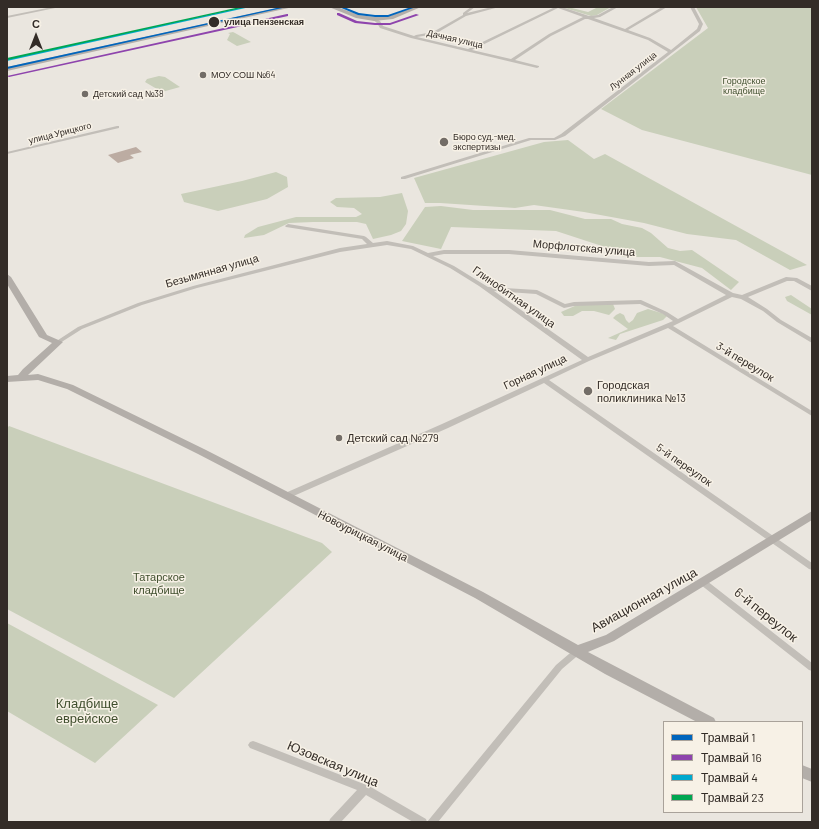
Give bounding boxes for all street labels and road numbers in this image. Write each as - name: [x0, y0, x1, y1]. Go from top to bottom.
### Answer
- street label: Дачная улица: [426, 27, 484, 51]
- street label: Лунная улица: [607, 49, 659, 93]
- street label: улица Урицкого: [28, 120, 92, 146]
- street label: Морфлотская улица: [532, 237, 636, 259]
- street label: Безымянная улица: [164, 251, 260, 291]
- street label: Глинобитная улица: [470, 263, 558, 331]
- street label: 3-й переулок: [714, 340, 776, 384]
- street label: Горная улица: [501, 352, 569, 392]
- street label: 5-й переулок: [653, 441, 715, 489]
- street label: Новоурицкая улица: [316, 508, 410, 564]
- street label: Авиационная улица: [588, 564, 700, 636]
- street label: 6-й переулок: [731, 585, 801, 645]
- street label: Юзовская улица: [285, 738, 381, 790]

